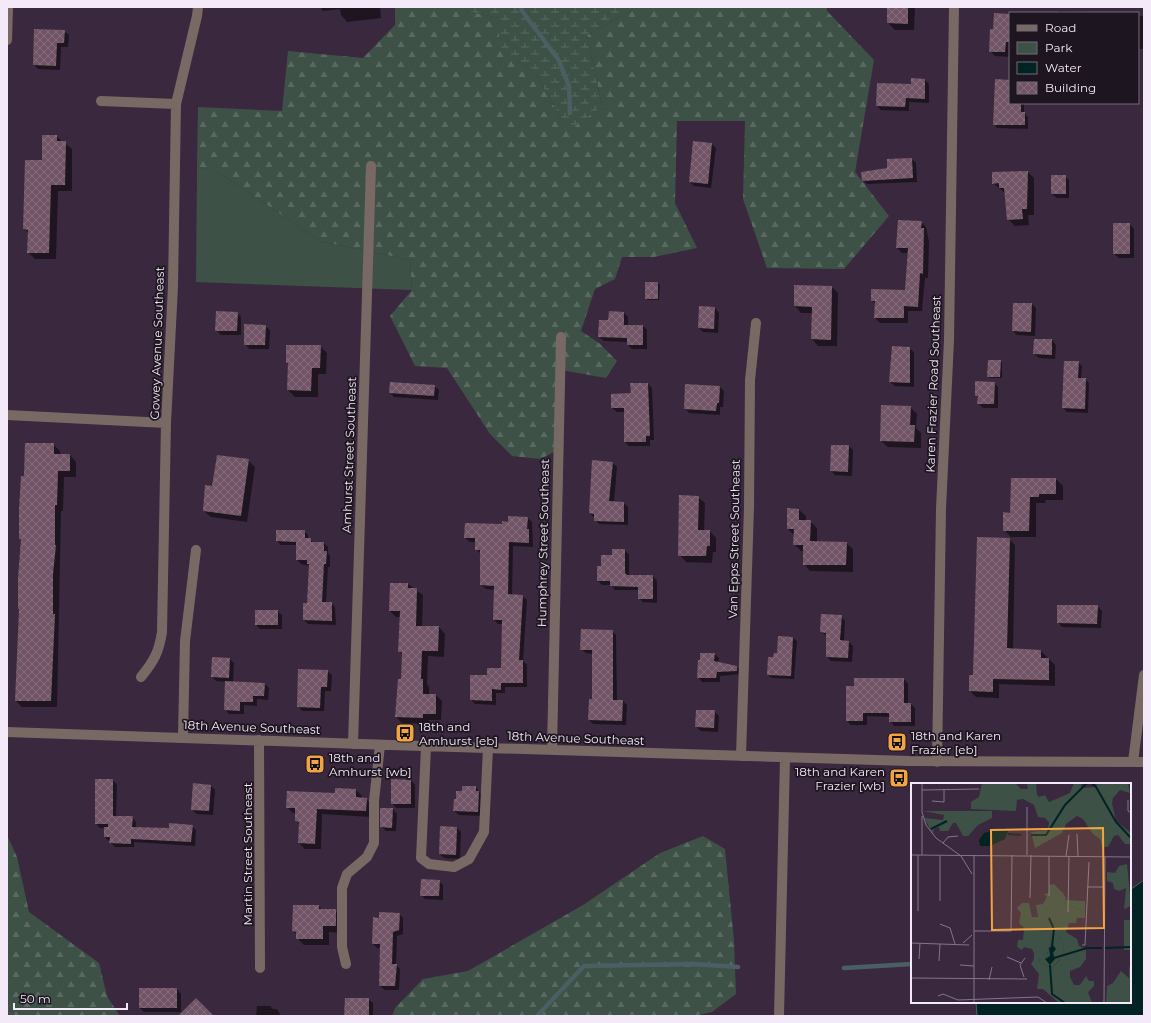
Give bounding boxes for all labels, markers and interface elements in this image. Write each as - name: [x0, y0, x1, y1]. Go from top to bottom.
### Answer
- legend: [1009, 12, 1139, 104]
- text: Road: [1045, 20, 1076, 35]
- text: Park: [1045, 40, 1073, 55]
- text: Water: [1045, 60, 1082, 75]
- text: Building: [1045, 80, 1096, 95]
- street label: Gowey Avenue Southeast: [147, 266, 167, 420]
- street label: Karen Frazier Road Southeast: [922, 295, 944, 473]
- street label: Amhurst Street Southeast: [339, 376, 359, 533]
- street label: Humphrey Street Southeast: [534, 458, 552, 627]
- street label: Van Epps Street Southeast: [725, 459, 743, 619]
- street label: 18th Avenue Southeast: [183, 717, 321, 737]
- place label: 18th and Amhurst [eb]: [419, 719, 498, 748]
- bus stop icon: 18th and Amhurst [eb]: [394, 722, 416, 744]
- street label: 18th Avenue Southeast: [507, 728, 645, 748]
- place label: 18th and Karen Frazier [eb]: [911, 728, 1001, 757]
- bus stop icon: 18th and Karen Frazier [eb]: [886, 731, 908, 753]
- place label: 18th and Amhurst [wb]: [329, 750, 412, 779]
- bus stop icon: 18th and Amhurst [wb]: [304, 753, 326, 775]
- place label: 18th and Karen Frazier [wb]: [795, 764, 885, 793]
- bus stop icon: 18th and Karen Frazier [wb]: [888, 767, 910, 789]
- street label: Martin Street Southeast: [240, 782, 255, 926]
- inset map: [911, 783, 1131, 1003]
- scale bar: [14, 985, 127, 1011]
- text: 50 m: [20, 991, 51, 1006]

